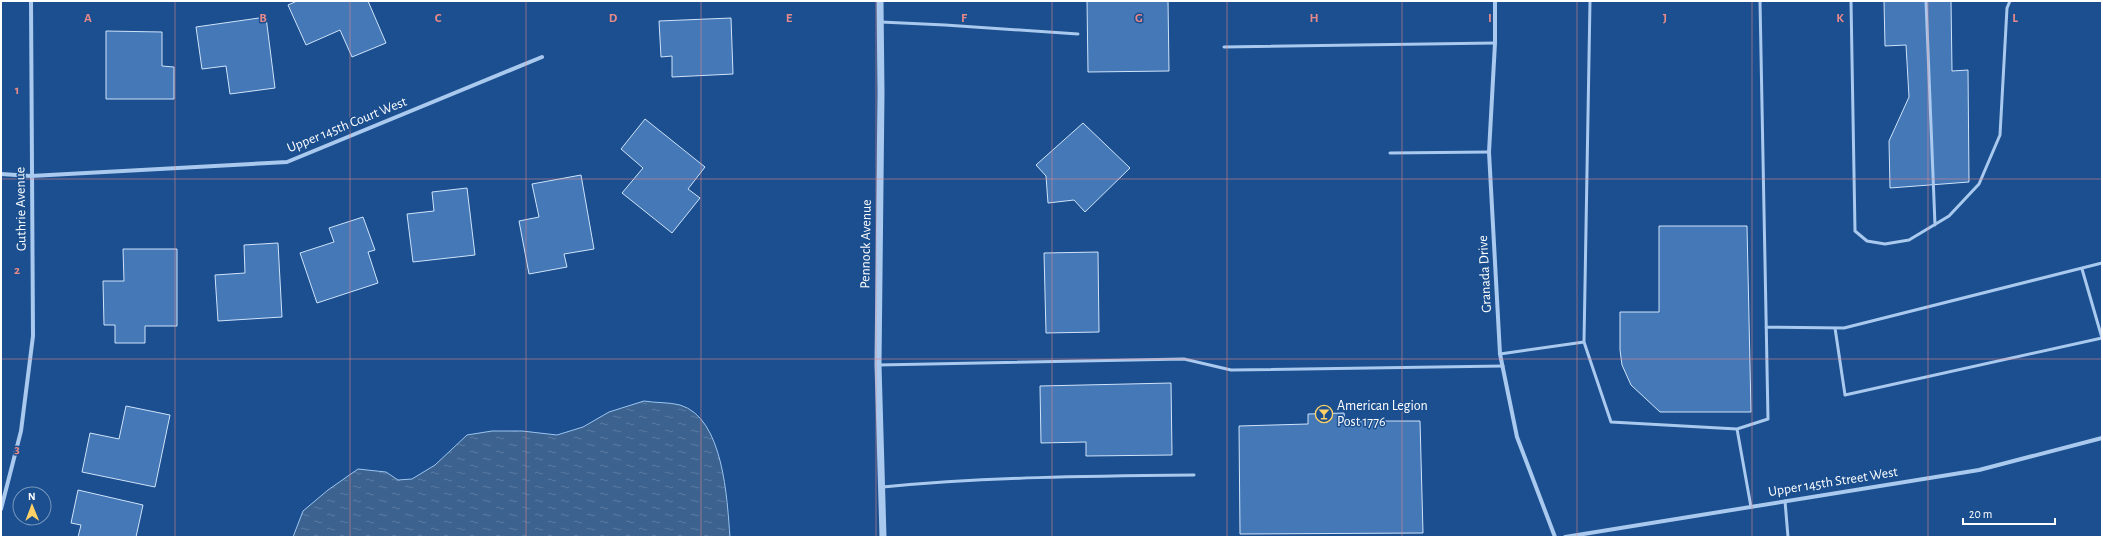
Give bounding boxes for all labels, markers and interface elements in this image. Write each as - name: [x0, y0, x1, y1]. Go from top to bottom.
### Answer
- text: A: [84, 12, 92, 25]
- text: B: [259, 12, 267, 25]
- text: C: [435, 12, 442, 25]
- text: D: [609, 12, 618, 25]
- text: E: [786, 12, 793, 25]
- text: F: [961, 12, 968, 25]
- text: G: [1135, 12, 1143, 25]
- text: H: [1309, 12, 1319, 25]
- text: I: [1488, 12, 1492, 25]
- text: J: [1663, 12, 1667, 25]
- text: K: [1836, 12, 1844, 25]
- text: L: [2012, 12, 2018, 25]
- text: 1: [15, 84, 19, 97]
- street label: Upper 145th Court West: [285, 94, 409, 155]
- street label: Guthrie Avenue: [13, 167, 29, 251]
- street label: Pennock Avenue: [858, 199, 874, 289]
- street label: Granada Drive: [1476, 235, 1494, 313]
- text: 2: [14, 264, 20, 277]
- place label: American Legion Post 1776: [1337, 399, 1428, 429]
- bar icon: American Legion Post 1776: [1314, 404, 1334, 424]
- text: 3: [14, 443, 20, 456]
- street label: Upper 145th Street West: [1767, 465, 1899, 499]
- north arrow: [12, 486, 52, 526]
- text: N: [28, 491, 36, 502]
- scale bar: [1963, 500, 2055, 526]
- text: 20 m: [1969, 508, 1992, 520]

